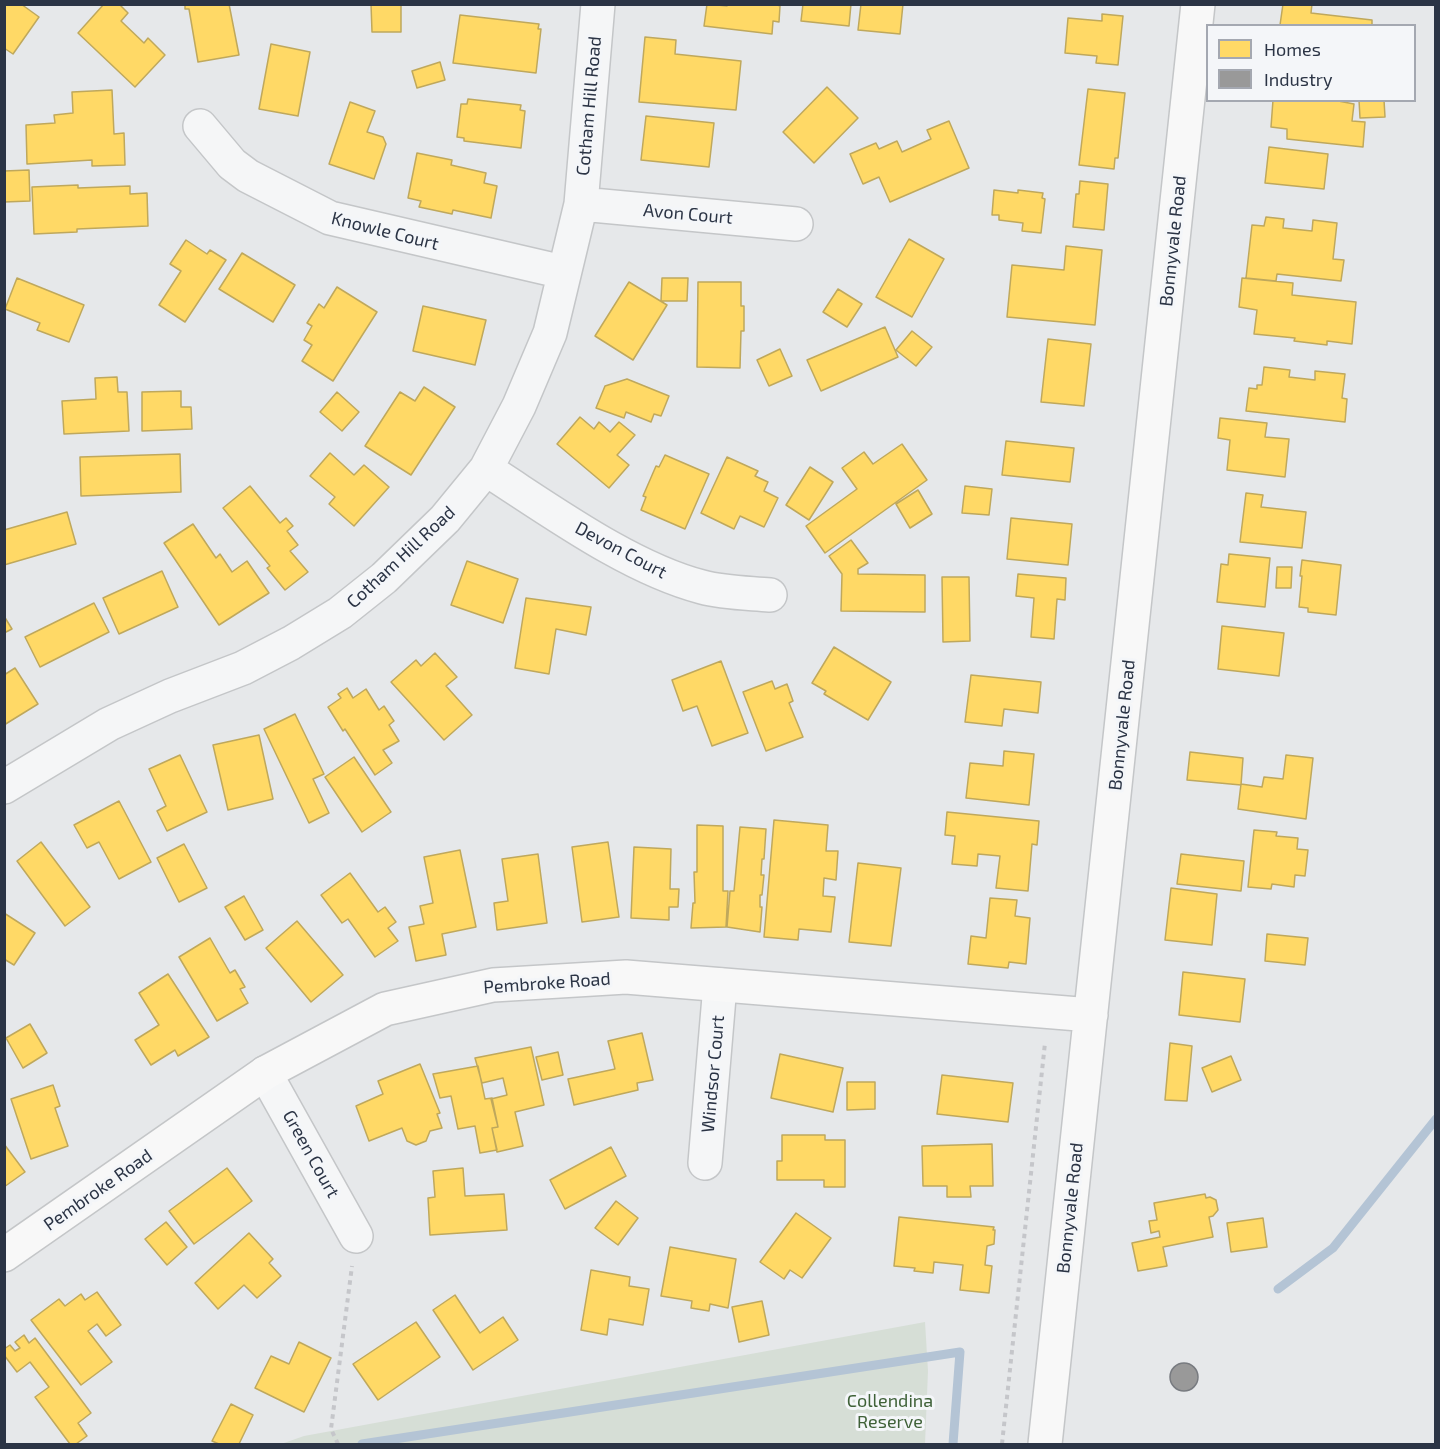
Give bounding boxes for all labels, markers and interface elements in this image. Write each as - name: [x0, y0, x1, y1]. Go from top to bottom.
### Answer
- legend: [1206, 24, 1416, 102]
- street label: Cotham Hill Road: [572, 35, 606, 177]
- text: Homes: [1264, 38, 1321, 60]
- text: Industry: [1264, 68, 1333, 90]
- street label: Bonnyvale Road: [1155, 174, 1191, 308]
- street label: Avon Court: [642, 199, 734, 229]
- street label: Knowle Court: [329, 207, 441, 255]
- street label: Cotham Hill Road: [342, 501, 460, 613]
- street label: Devon Court: [572, 517, 670, 583]
- street label: Bonnyvale Road: [1104, 658, 1140, 792]
- street label: Pembroke Road: [483, 968, 611, 998]
- street label: Windsor Court: [697, 1014, 729, 1134]
- street label: Green Court: [278, 1106, 344, 1202]
- street label: Bonnyvale Road: [1052, 1141, 1088, 1275]
- street label: Pembroke Road: [40, 1145, 156, 1235]
- park label: Collendina Reserve: [847, 1390, 933, 1432]

